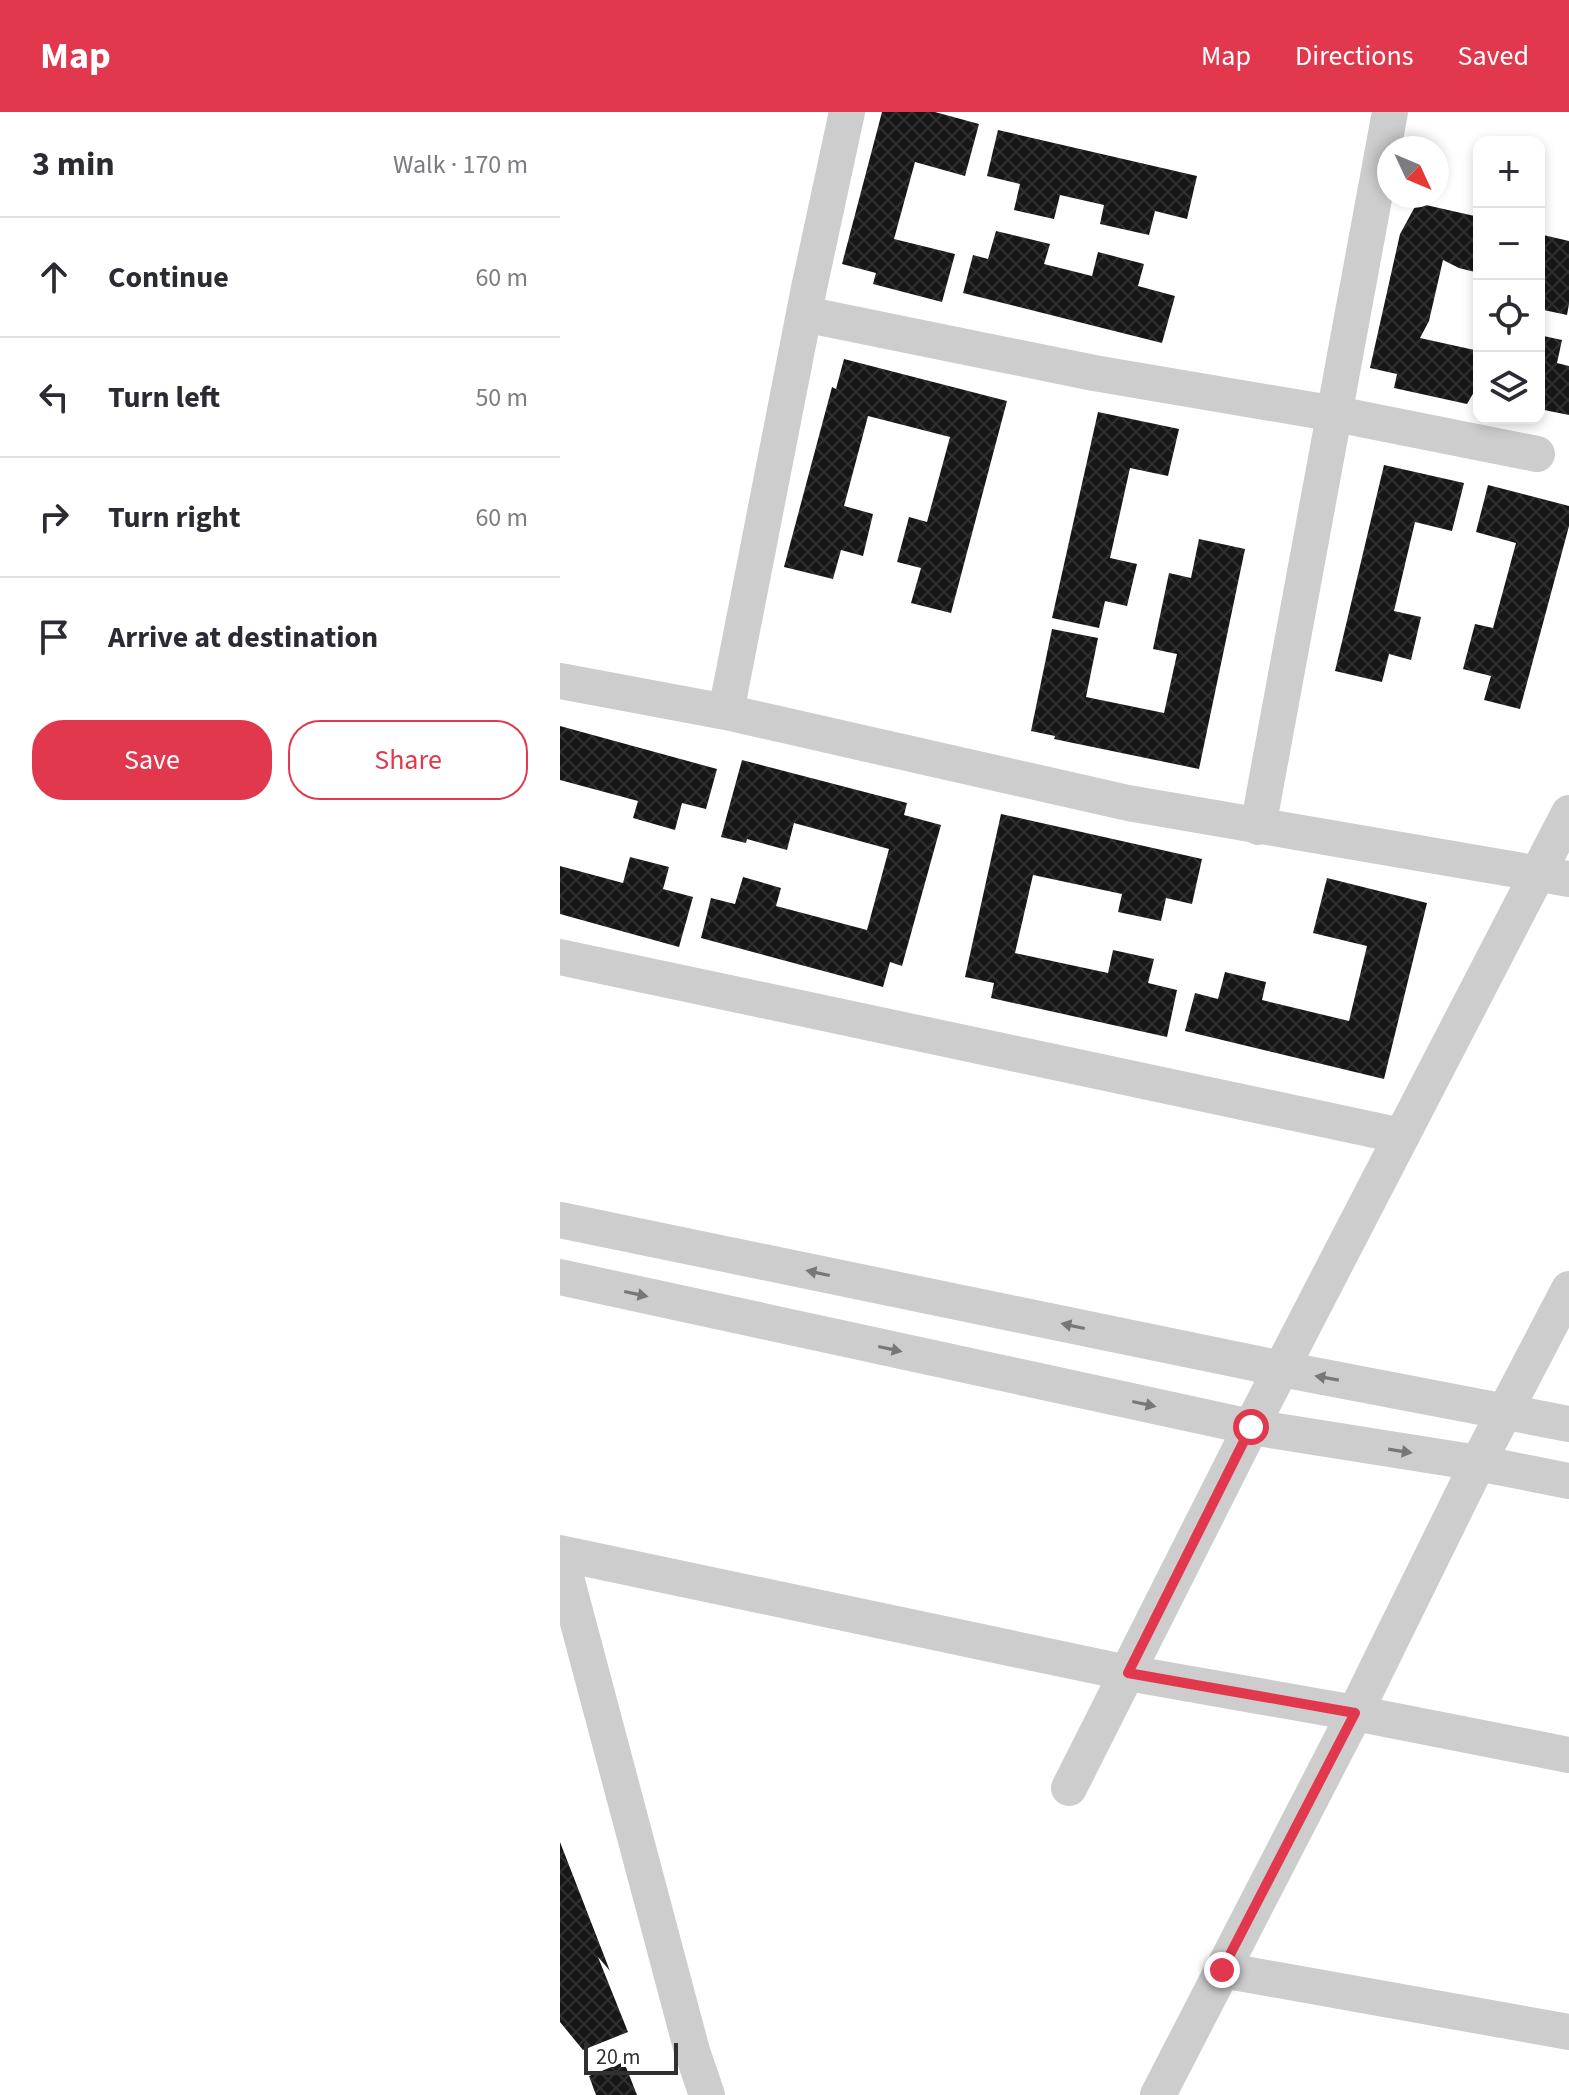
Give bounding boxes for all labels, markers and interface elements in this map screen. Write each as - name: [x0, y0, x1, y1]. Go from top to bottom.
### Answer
- text: Map: [40, 29, 111, 83]
- text: Map: [1201, 36, 1251, 76]
- text: Directions: [1295, 36, 1414, 76]
- text: Saved: [1458, 36, 1529, 76]
- north arrow: [1377, 136, 1449, 208]
- map controls: [1473, 136, 1545, 424]
- button: +: [1473, 136, 1545, 208]
- text: 3 min: [32, 140, 115, 189]
- text: Walk · 170 m: [393, 146, 528, 183]
- button: −: [1473, 208, 1545, 280]
- icon: ahead: [32, 255, 76, 299]
- text: Continue: [108, 256, 229, 299]
- text: 60 m: [475, 259, 528, 296]
- button: locate: [1473, 280, 1545, 352]
- button: layers: [1473, 352, 1545, 424]
- icon: left: [32, 375, 76, 419]
- text: Turn left: [108, 376, 220, 419]
- text: 50 m: [475, 379, 528, 416]
- icon: right: [32, 495, 76, 539]
- text: Turn right: [108, 496, 240, 539]
- text: 60 m: [475, 499, 528, 536]
- icon: arrive: [32, 615, 76, 659]
- text: Arrive at destination: [108, 616, 378, 659]
- button: Save: [32, 720, 272, 800]
- button: Share: [288, 720, 528, 800]
- one-way arrow: [805, 1266, 830, 1279]
- one-way arrow: [624, 1288, 649, 1301]
- one-way arrow: [1060, 1319, 1085, 1332]
- one-way arrow: [878, 1343, 903, 1356]
- one-way arrow: [1315, 1371, 1340, 1383]
- one-way arrow: [1132, 1398, 1157, 1411]
- route start: [1233, 1409, 1269, 1445]
- one-way arrow: [1388, 1445, 1413, 1458]
- route end: [1204, 1952, 1240, 1988]
- scale bar: [584, 2039, 678, 2075]
- text: 20 m: [596, 2041, 641, 2073]

